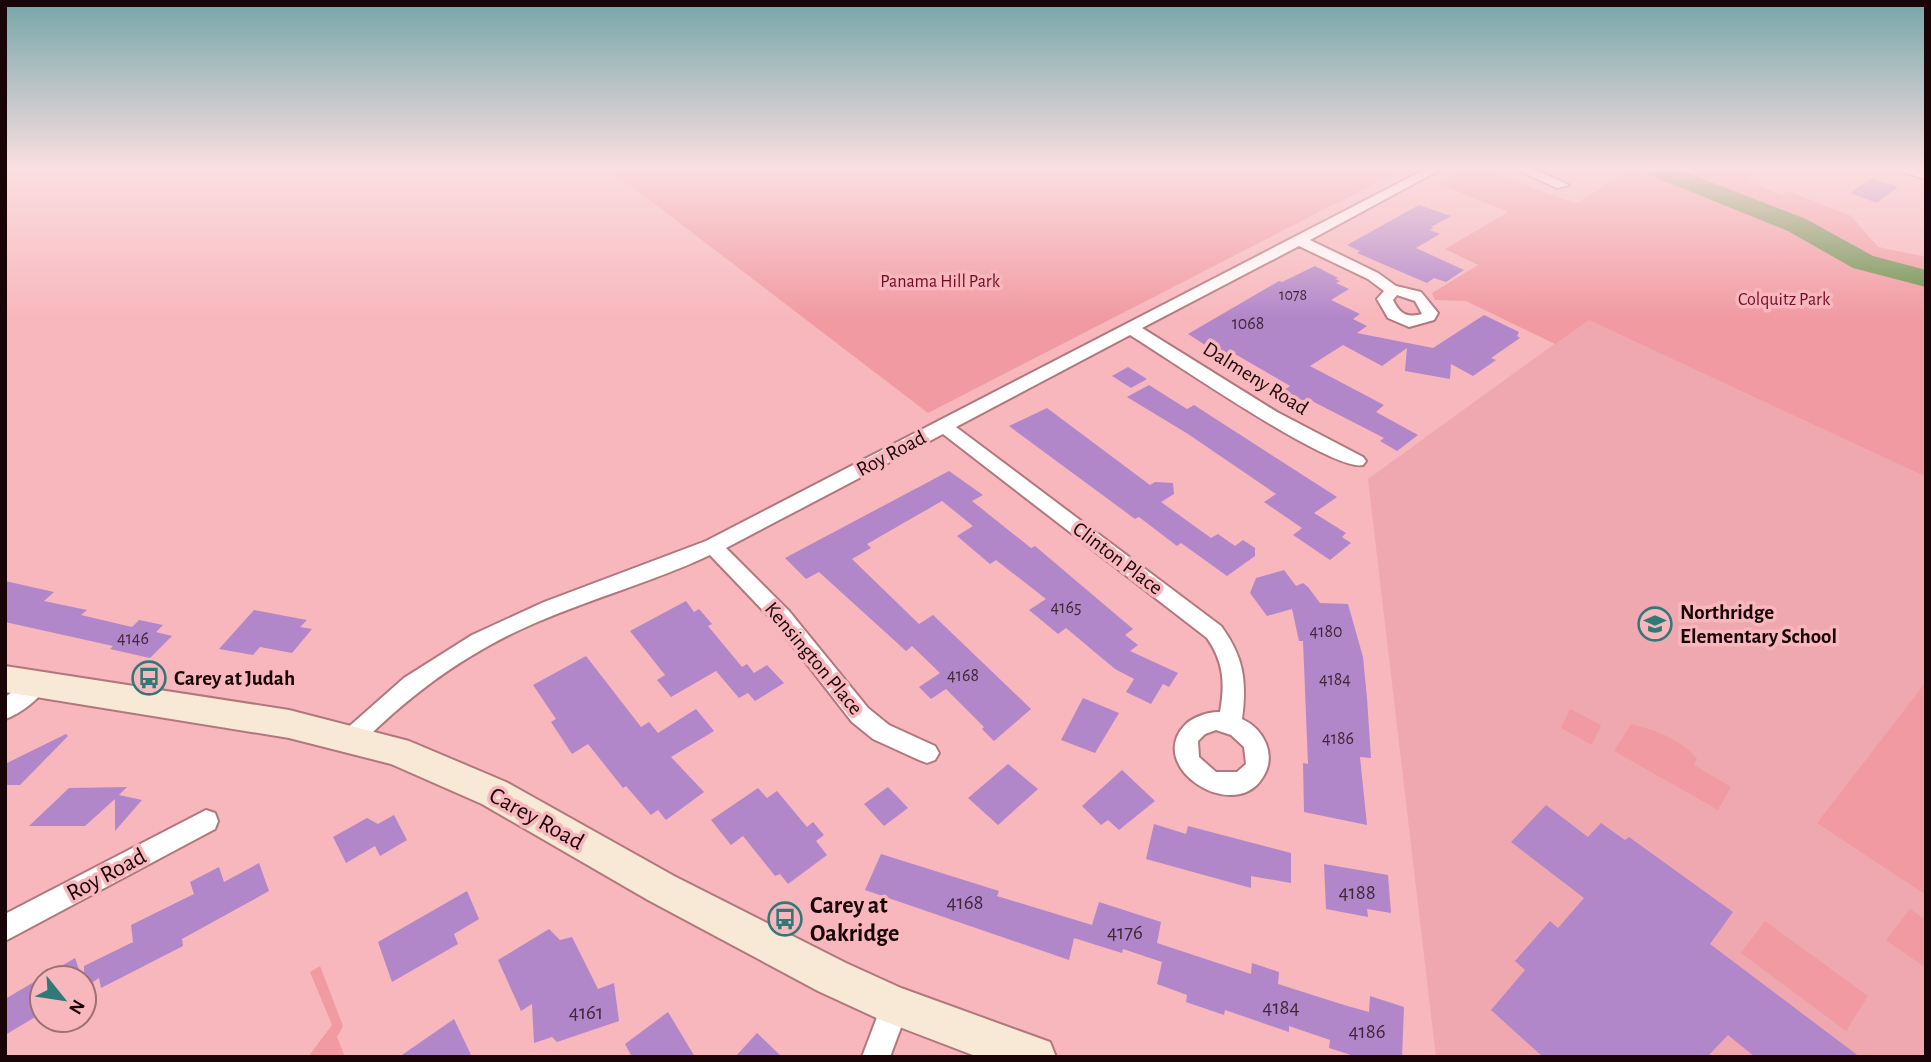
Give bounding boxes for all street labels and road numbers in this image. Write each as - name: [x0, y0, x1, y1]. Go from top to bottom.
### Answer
- street label: Dalmeny Road: [1199, 338, 1312, 419]
- street label: Roy Road: [853, 426, 929, 480]
- street label: Clinton Place: [1069, 518, 1167, 599]
- street label: Kensington Place: [761, 598, 867, 719]
- street label: Carey Road: [485, 783, 588, 855]
- street label: Roy Road: [63, 844, 150, 906]

